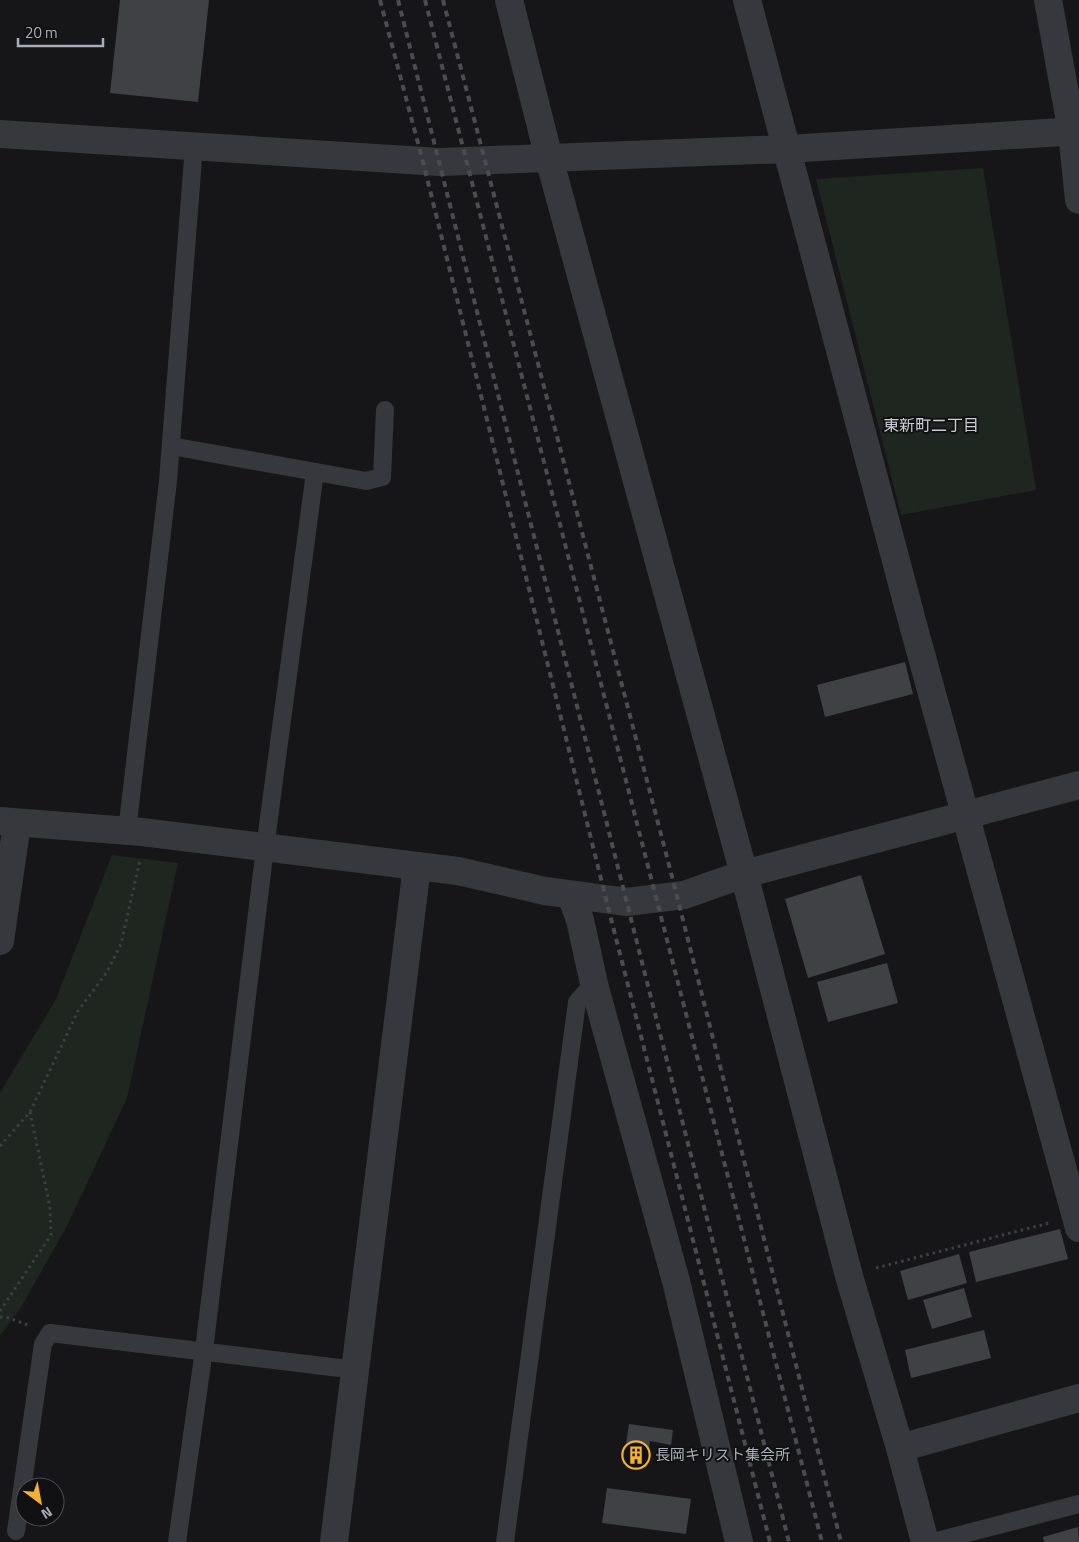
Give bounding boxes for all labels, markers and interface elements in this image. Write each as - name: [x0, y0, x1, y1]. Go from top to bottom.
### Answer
- scale bar: [18, 15, 102, 47]
- text: 20 m: [25, 21, 58, 44]
- district label: 東新町二丁目: [883, 413, 979, 437]
- building icon: 長岡キリスト集会所: [621, 1440, 651, 1470]
- place label: 長岡キリスト集会所: [655, 1443, 790, 1466]
- north arrow: [15, 1477, 65, 1527]
- text: N: [37, 1502, 57, 1525]

